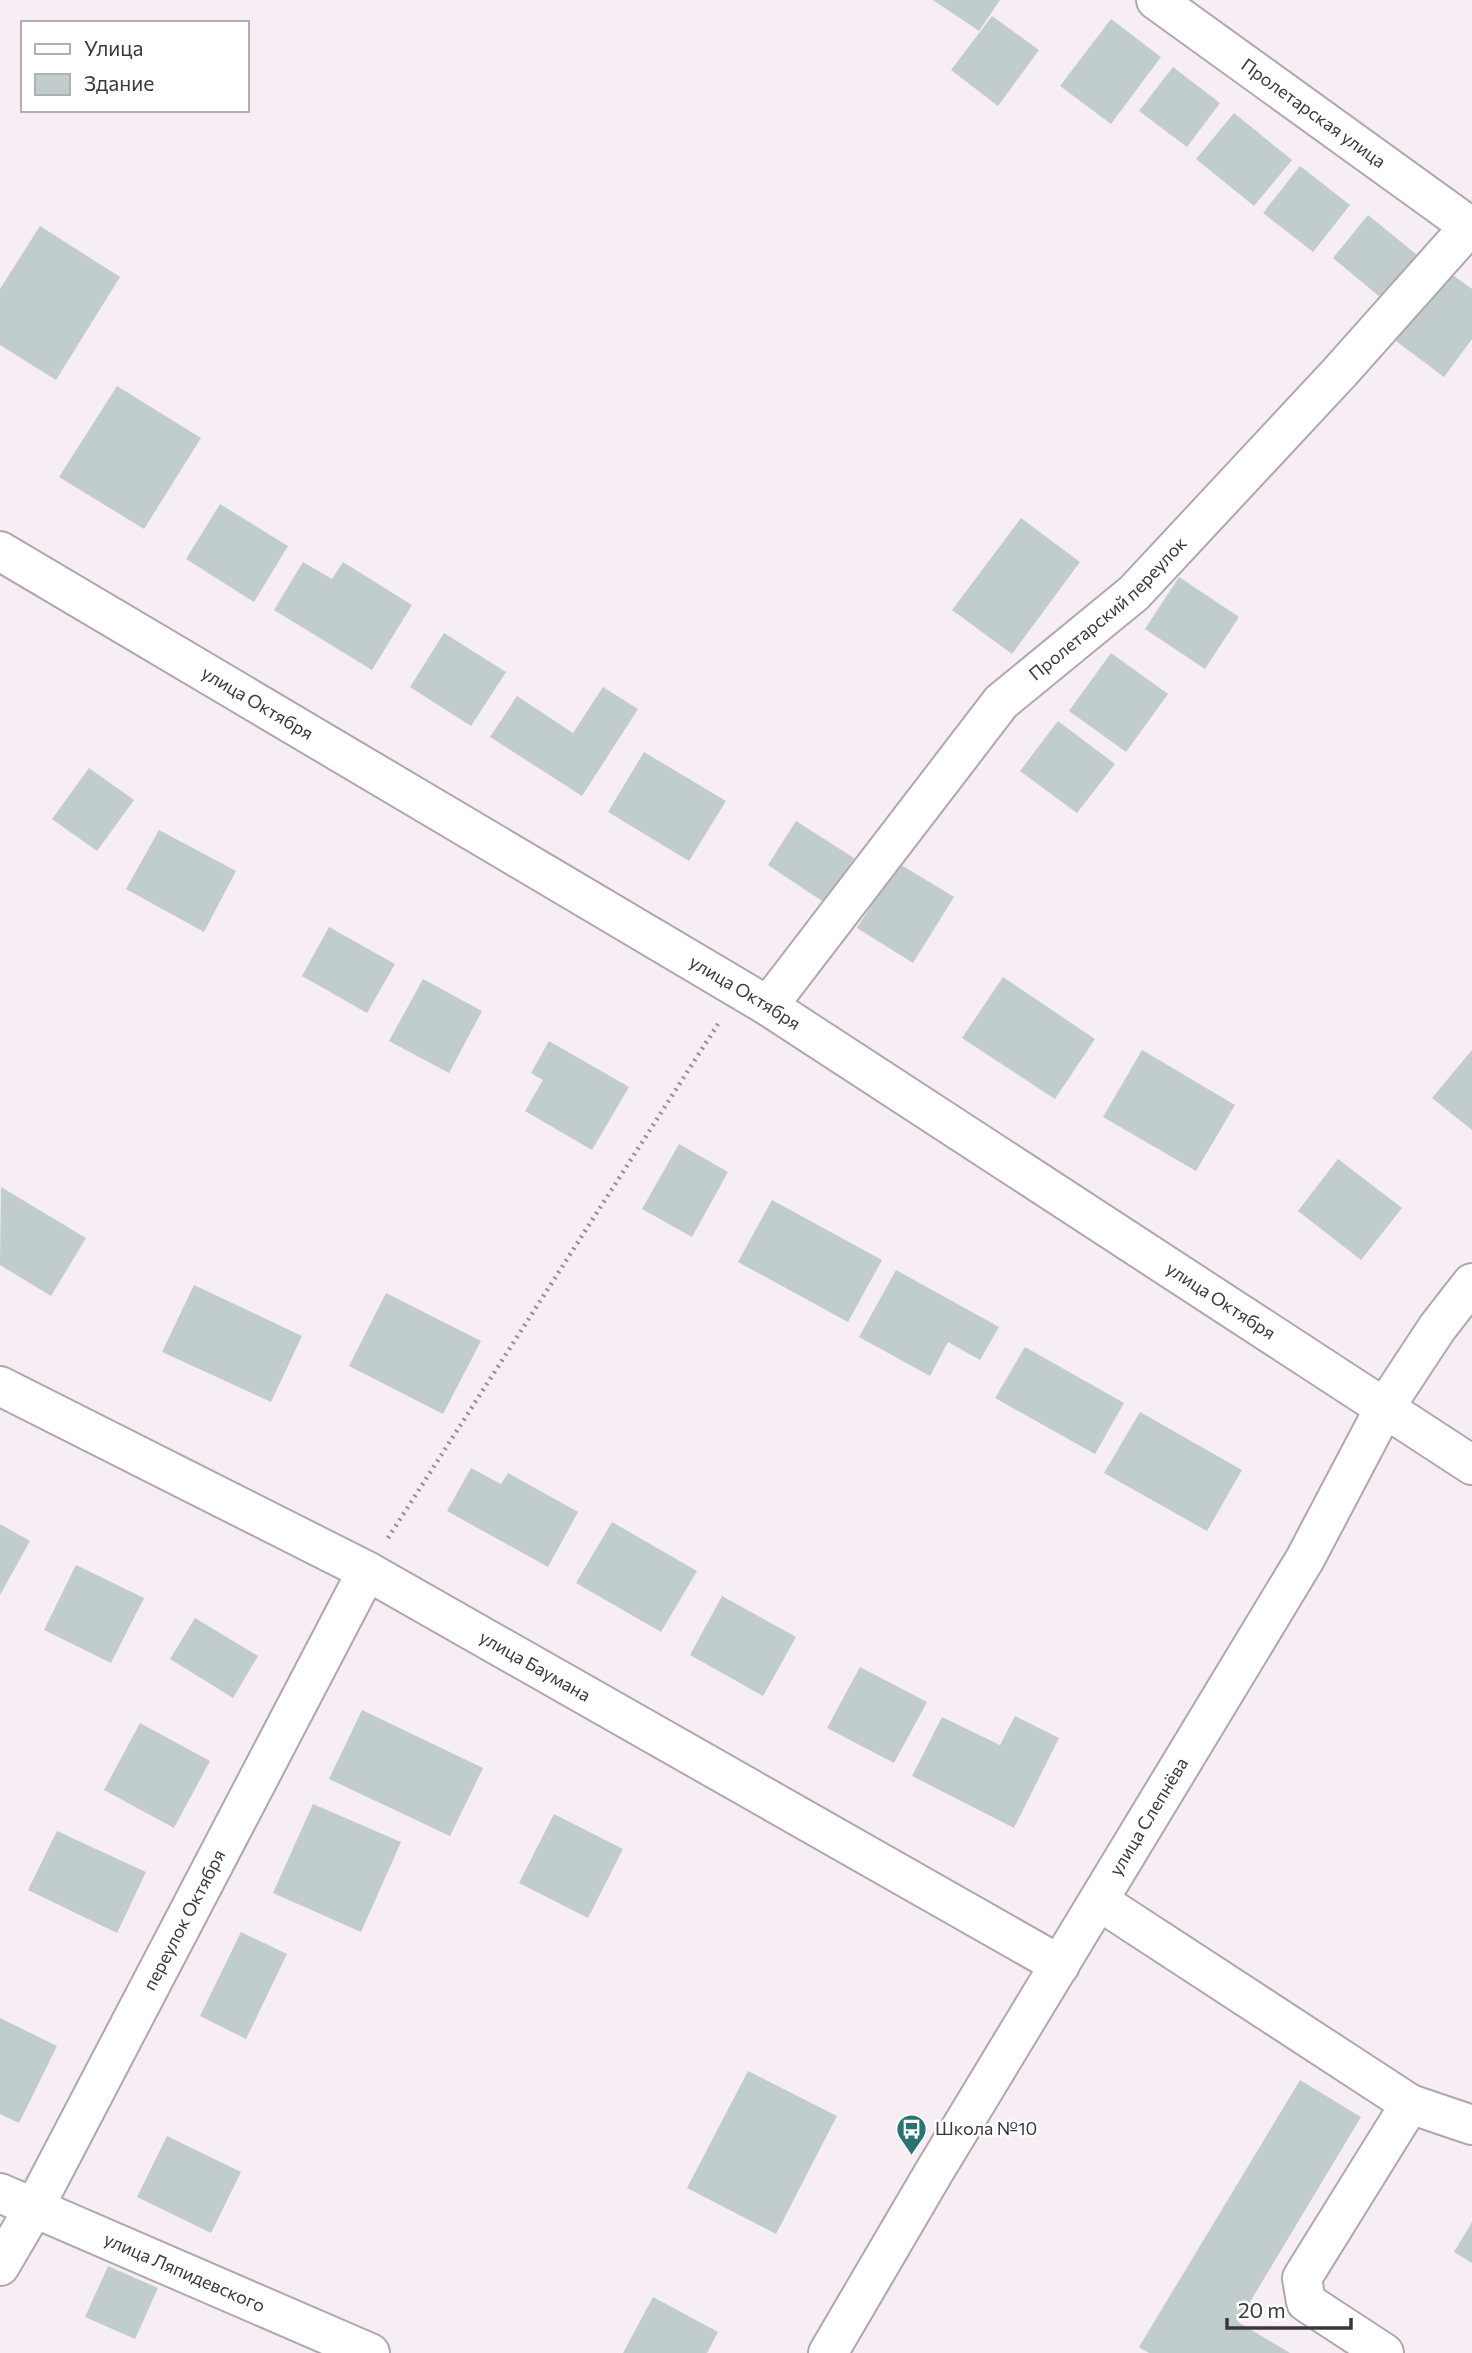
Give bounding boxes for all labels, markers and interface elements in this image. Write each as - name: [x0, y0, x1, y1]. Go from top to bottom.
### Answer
- legend: [21, 21, 248, 112]
- text: Улица: [84, 35, 143, 60]
- street label: Пролетарская улица: [1237, 53, 1390, 172]
- text: Здание: [84, 70, 154, 95]
- street label: Пролетарский переулок: [1024, 532, 1191, 685]
- street label: улица Октября: [198, 661, 318, 744]
- street label: улица Октября: [686, 950, 805, 1034]
- street label: улица Октября: [1162, 1257, 1280, 1344]
- street label: улица Баумана: [476, 1625, 595, 1706]
- street label: улица Слепнёва: [1104, 1753, 1192, 1879]
- street label: переулок Октября: [138, 1846, 229, 1994]
- bus stop icon: Школа №10: [895, 2112, 929, 2156]
- place label: Школа №10: [935, 2117, 1037, 2139]
- street label: улица Ляпидевского: [101, 2227, 269, 2316]
- scale bar: [1227, 2286, 1351, 2330]
- text: 20 m: [1238, 2297, 1286, 2322]

